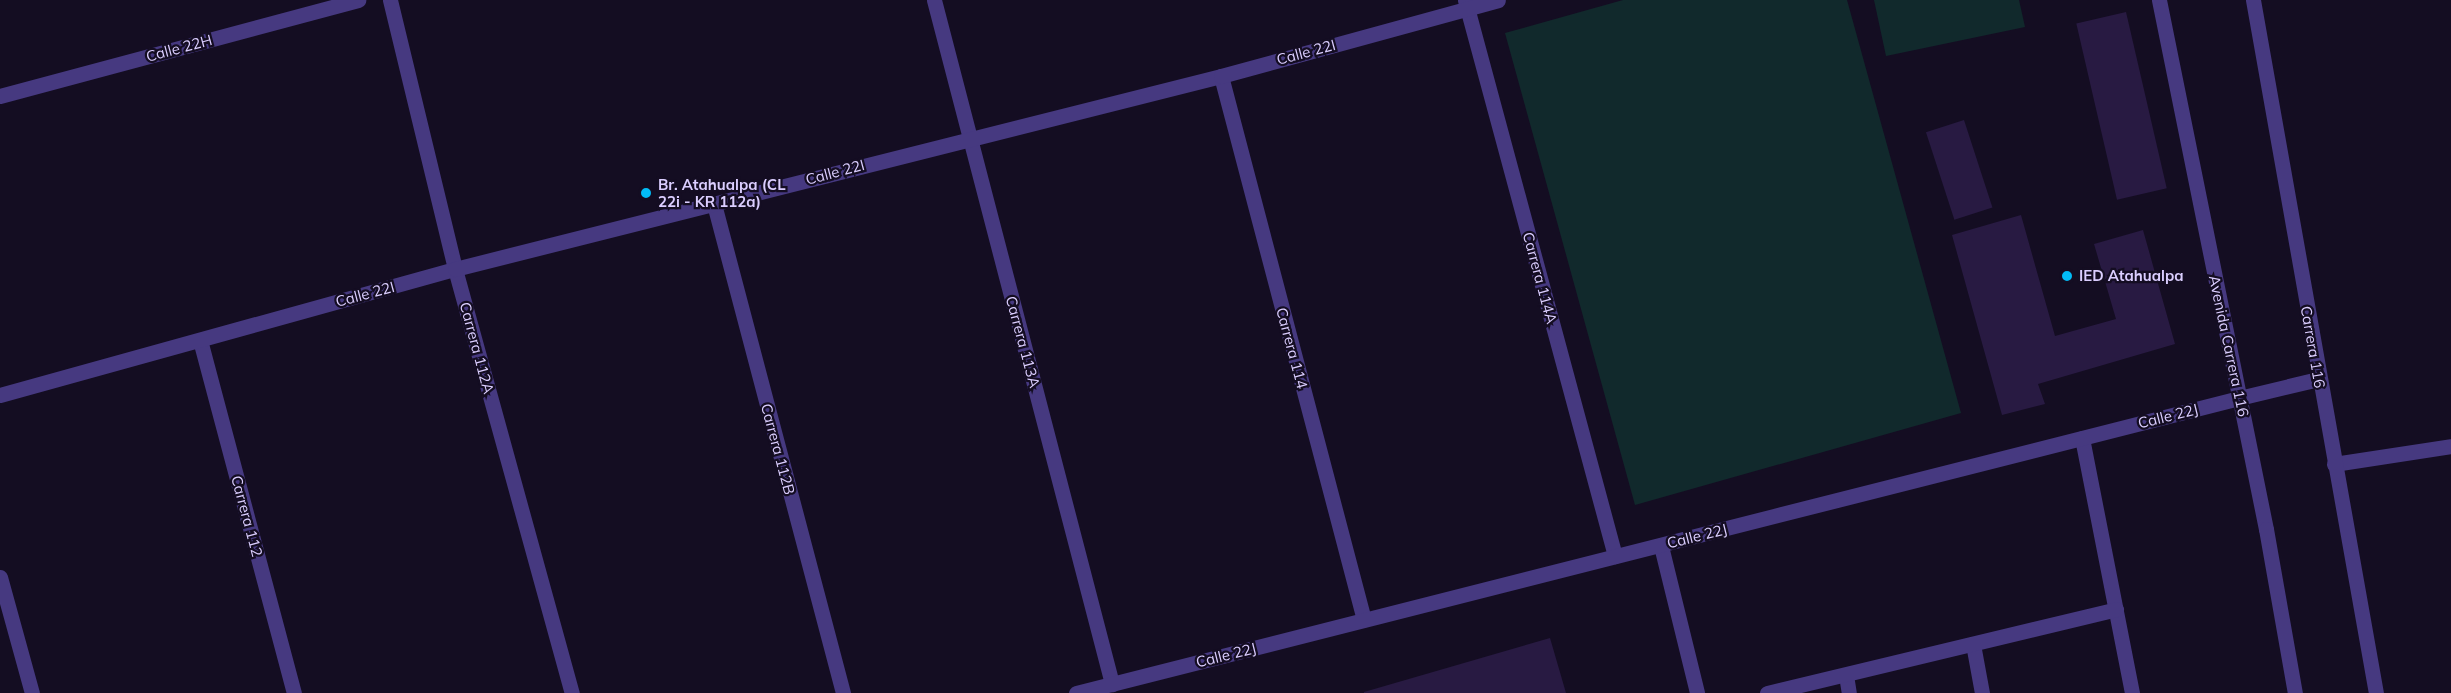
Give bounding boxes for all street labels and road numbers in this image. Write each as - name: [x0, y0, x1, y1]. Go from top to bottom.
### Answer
- street label: Calle 22H: [144, 31, 214, 65]
- street label: Calle 22I: [1275, 36, 1337, 68]
- street label: Calle 22I: [804, 156, 866, 188]
- street label: Carrera 114A: [1519, 230, 1561, 326]
- street label: Avenida Carrera 116: [2205, 274, 2253, 418]
- street label: Calle 22I: [334, 278, 396, 310]
- street label: Carrera 113A: [1002, 294, 1044, 390]
- street label: Carrera 112A: [456, 300, 498, 396]
- street label: Carrera 116: [2297, 304, 2329, 390]
- street label: Carrera 114: [1273, 305, 1311, 391]
- street label: Calle 22J: [2136, 400, 2200, 432]
- street label: Carrera 112B: [757, 402, 799, 496]
- street label: Carrera 112: [228, 473, 266, 559]
- street label: Calle 22J: [1665, 520, 1729, 552]
- street label: Calle 22J: [1194, 639, 1258, 671]

